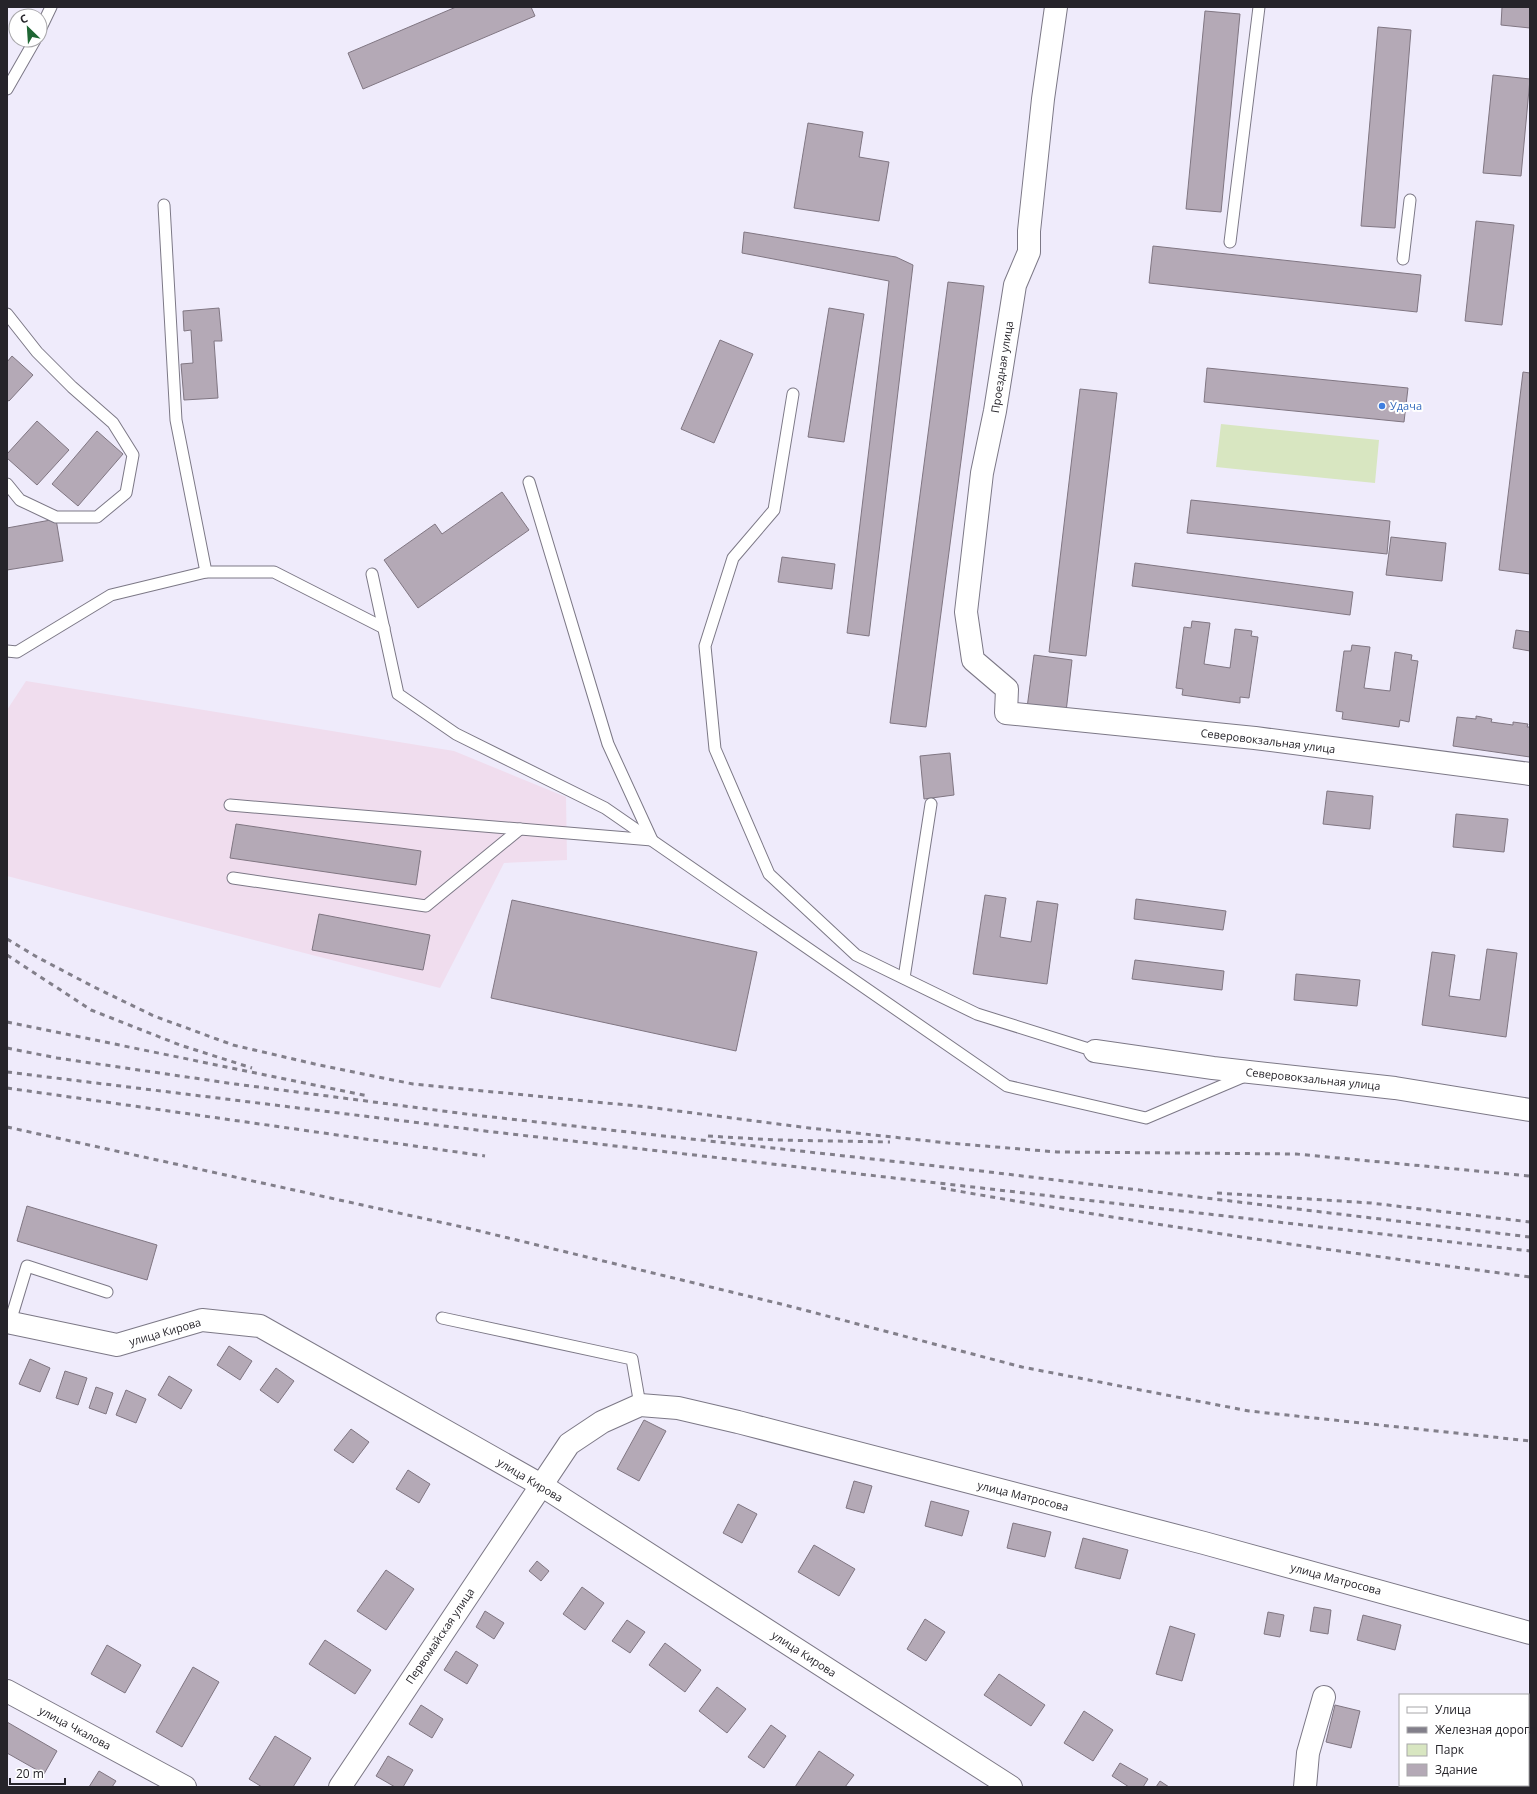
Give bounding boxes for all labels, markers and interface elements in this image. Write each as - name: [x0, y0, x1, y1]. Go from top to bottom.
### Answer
- north arrow: [8, 8, 48, 48]
- text: С: [17, 10, 30, 27]
- street label: Проездная улица: [987, 320, 1016, 414]
- place label: Удача: [1390, 398, 1422, 413]
- marker: Удача: [1377, 401, 1387, 411]
- street label: Северовокзальная улица: [1200, 725, 1336, 756]
- street label: Северовокзальная улица: [1245, 1064, 1381, 1093]
- street label: улица Кирова: [127, 1314, 203, 1349]
- street label: улица Кирова: [495, 1454, 566, 1505]
- street label: улица Матросова: [976, 1477, 1070, 1514]
- street label: улица Матросова: [1289, 1559, 1383, 1598]
- street label: Первомайская улица: [402, 1585, 477, 1687]
- street label: улица Кирова: [769, 1627, 839, 1680]
- legend: [1399, 1694, 1529, 1786]
- text: Улица: [1435, 1701, 1471, 1718]
- street label: улица Чкалова: [37, 1702, 114, 1753]
- text: Железная дорога: [1435, 1721, 1536, 1738]
- text: Парк: [1435, 1741, 1465, 1758]
- scale bar: [10, 1760, 65, 1786]
- text: Здание: [1435, 1761, 1478, 1778]
- text: 20 m: [16, 1765, 44, 1782]

